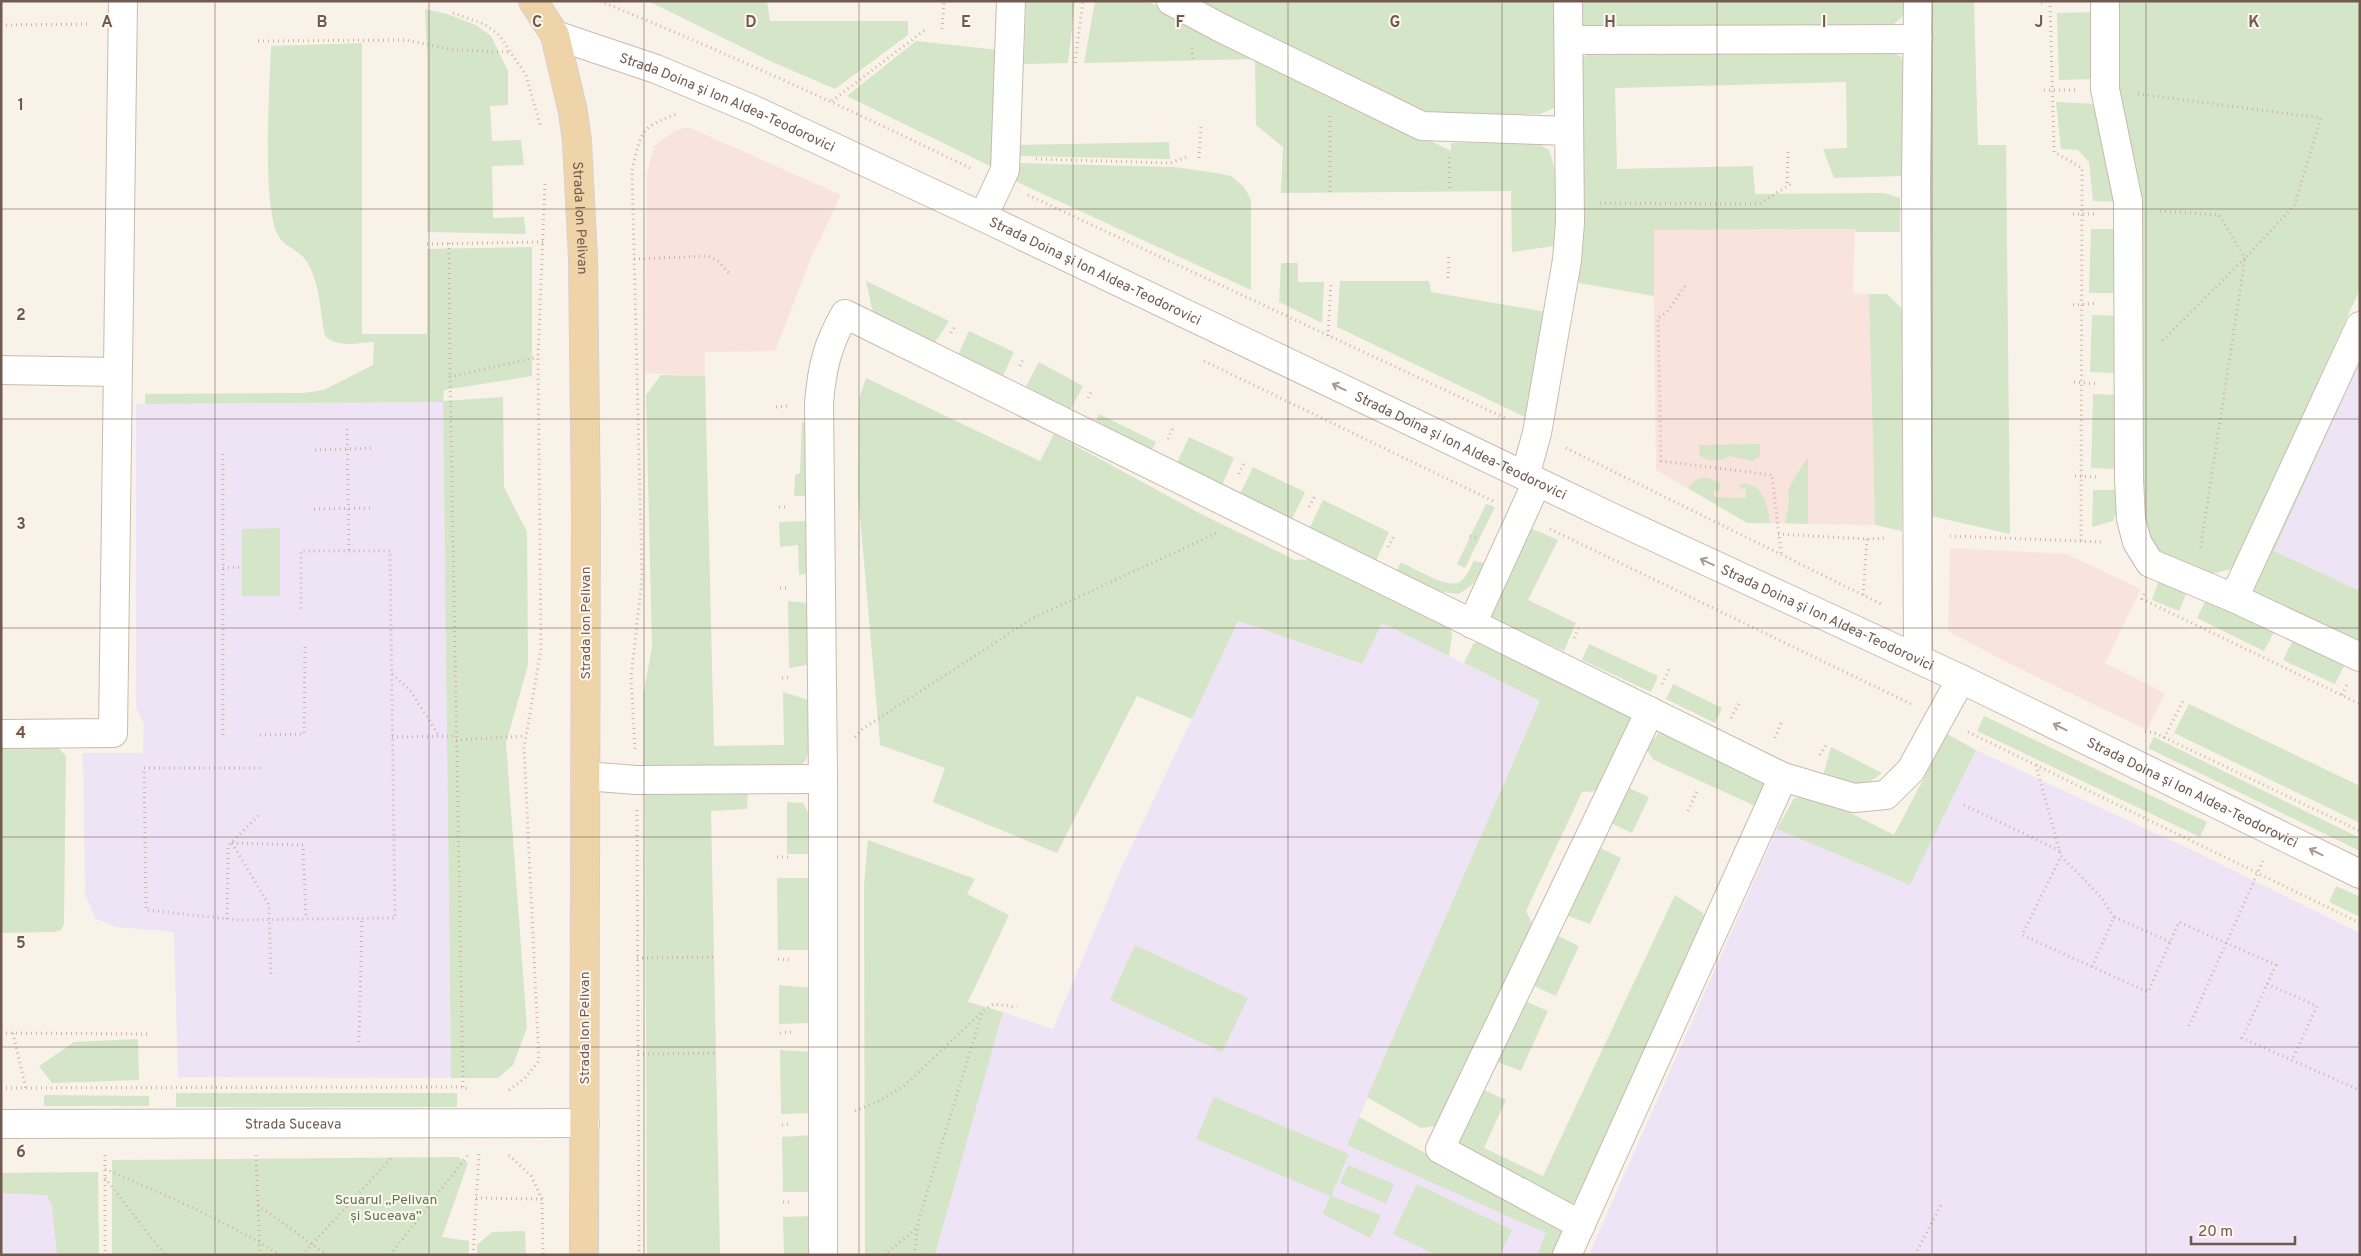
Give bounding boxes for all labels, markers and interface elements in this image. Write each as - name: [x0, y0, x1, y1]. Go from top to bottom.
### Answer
- text: A: [101, 13, 113, 33]
- text: B: [316, 13, 328, 33]
- text: C: [532, 13, 542, 33]
- text: D: [745, 13, 757, 33]
- text: E: [961, 13, 971, 33]
- text: F: [1175, 13, 1185, 33]
- text: G: [1390, 13, 1400, 33]
- text: H: [1604, 13, 1616, 33]
- text: I: [1822, 13, 1826, 33]
- text: J: [2035, 13, 2043, 33]
- text: K: [2248, 13, 2260, 33]
- street label: Strada Doina și Ion Aldea-Teodorovici: [617, 50, 837, 157]
- text: 1: [18, 96, 24, 116]
- street label: Strada Ion Pelivan: [568, 161, 590, 275]
- street label: Strada Doina și Ion Aldea-Teodorovici: [986, 214, 1203, 330]
- text: 2: [16, 306, 26, 326]
- one-way arrow: [1332, 382, 1347, 391]
- street label: Strada Doina și Ion Aldea-Teodorovici: [1351, 389, 1569, 504]
- text: 3: [16, 515, 26, 535]
- one-way arrow: [1700, 557, 1715, 566]
- street label: Strada Doina și Ion Aldea-Teodorovici: [1718, 562, 1936, 675]
- street label: Strada Ion Pelivan: [578, 566, 595, 680]
- one-way arrow: [2053, 722, 2068, 732]
- text: 4: [16, 724, 26, 744]
- street label: Strada Doina și Ion Aldea-Teodorovici: [2084, 735, 2300, 852]
- one-way arrow: [2309, 847, 2324, 857]
- text: 5: [16, 934, 26, 954]
- street label: Strada Ion Pelivan: [577, 971, 594, 1085]
- street label: Strada Suceava: [245, 1116, 341, 1134]
- text: 6: [16, 1143, 26, 1163]
- park label: Scuarul „Pelivan și Suceava”: [335, 1192, 437, 1225]
- scale bar: [2191, 1214, 2295, 1246]
- text: 20 m: [2198, 1223, 2233, 1242]

